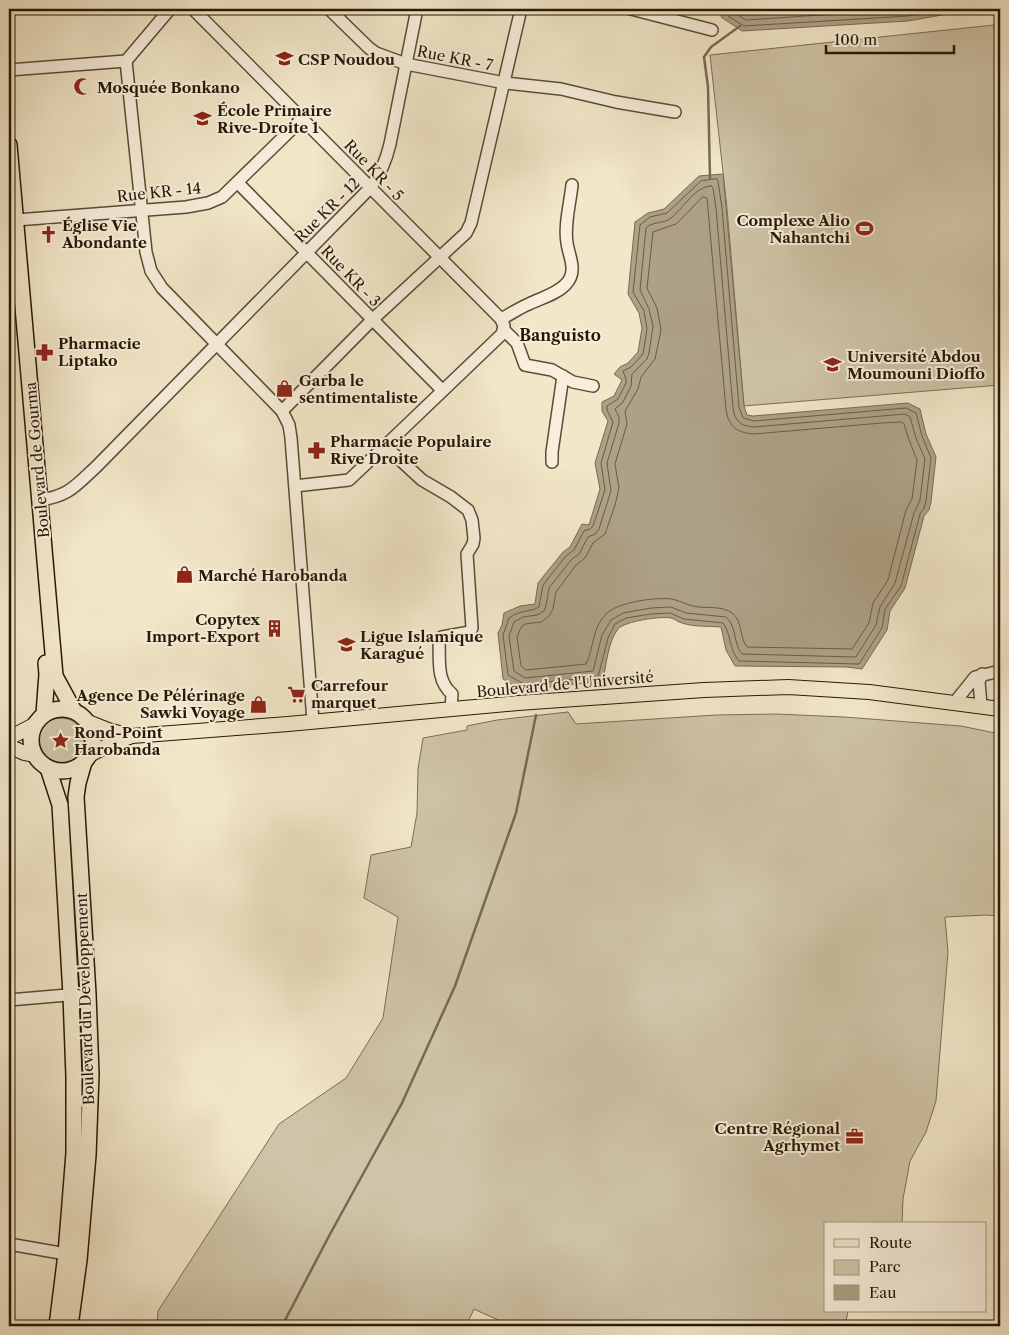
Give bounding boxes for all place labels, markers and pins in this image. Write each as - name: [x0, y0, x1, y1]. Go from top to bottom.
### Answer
- school or university icon: CSP Noudou: [274, 49, 294, 69]
- place label: CSP Noudou: [298, 50, 395, 69]
- mosque icon: Mosquée Bonkano: [73, 77, 93, 97]
- place label: Mosquée Bonkano: [97, 78, 240, 97]
- place label: École Primaire Rive-Droite 1: [217, 101, 332, 137]
- school or university icon: École Primaire Rive-Droite 1: [193, 109, 213, 129]
- place label: Complexe Alio Nahantchi: [737, 211, 851, 247]
- place label: Église Vie Abondante: [61, 216, 147, 252]
- sports icon: Complexe Alio Nahantchi: [854, 219, 874, 239]
- church icon: Église Vie Abondante: [38, 224, 58, 244]
- place label: Pharmacie Liptako: [58, 334, 141, 370]
- pharmacy icon: Pharmacie Liptako: [34, 342, 54, 362]
- place label: Université Abdou Moumouni Dioffo: [847, 347, 985, 383]
- school or university icon: Université Abdou Moumouni Dioffo: [823, 355, 843, 375]
- place label: Garba le sentimentaliste: [299, 371, 418, 407]
- shop icon: Garba le sentimentaliste: [275, 379, 295, 399]
- place label: Pharmacie Populaire Rive Droite: [330, 432, 492, 468]
- pharmacy icon: Pharmacie Populaire Rive Droite: [306, 440, 326, 460]
- shop icon: Marché Harobanda: [174, 565, 194, 585]
- place label: Marché Harobanda: [198, 566, 348, 585]
- place label: Copytex Import-Export: [146, 610, 260, 646]
- building icon: Copytex Import-Export: [264, 618, 284, 638]
- place label: Ligue Islamique Karagué: [360, 627, 483, 663]
- school or university icon: Ligue Islamique Karagué: [336, 635, 356, 655]
- place label: Carrefour marquet: [311, 676, 389, 712]
- supermarket icon: Carrefour marquet: [287, 684, 307, 704]
- place label: Agence De Pélérinage Sawki Voyage: [76, 686, 245, 722]
- shop icon: Agence De Pélérinage Sawki Voyage: [249, 694, 269, 714]
- place label: Rond-Point Harobanda: [74, 723, 163, 759]
- place icon: Rond-Point Harobanda: [50, 731, 70, 751]
- place label: Centre Régional Agrhymet: [715, 1119, 840, 1155]
- office icon: Centre Régional Agrhymet: [844, 1127, 864, 1147]

